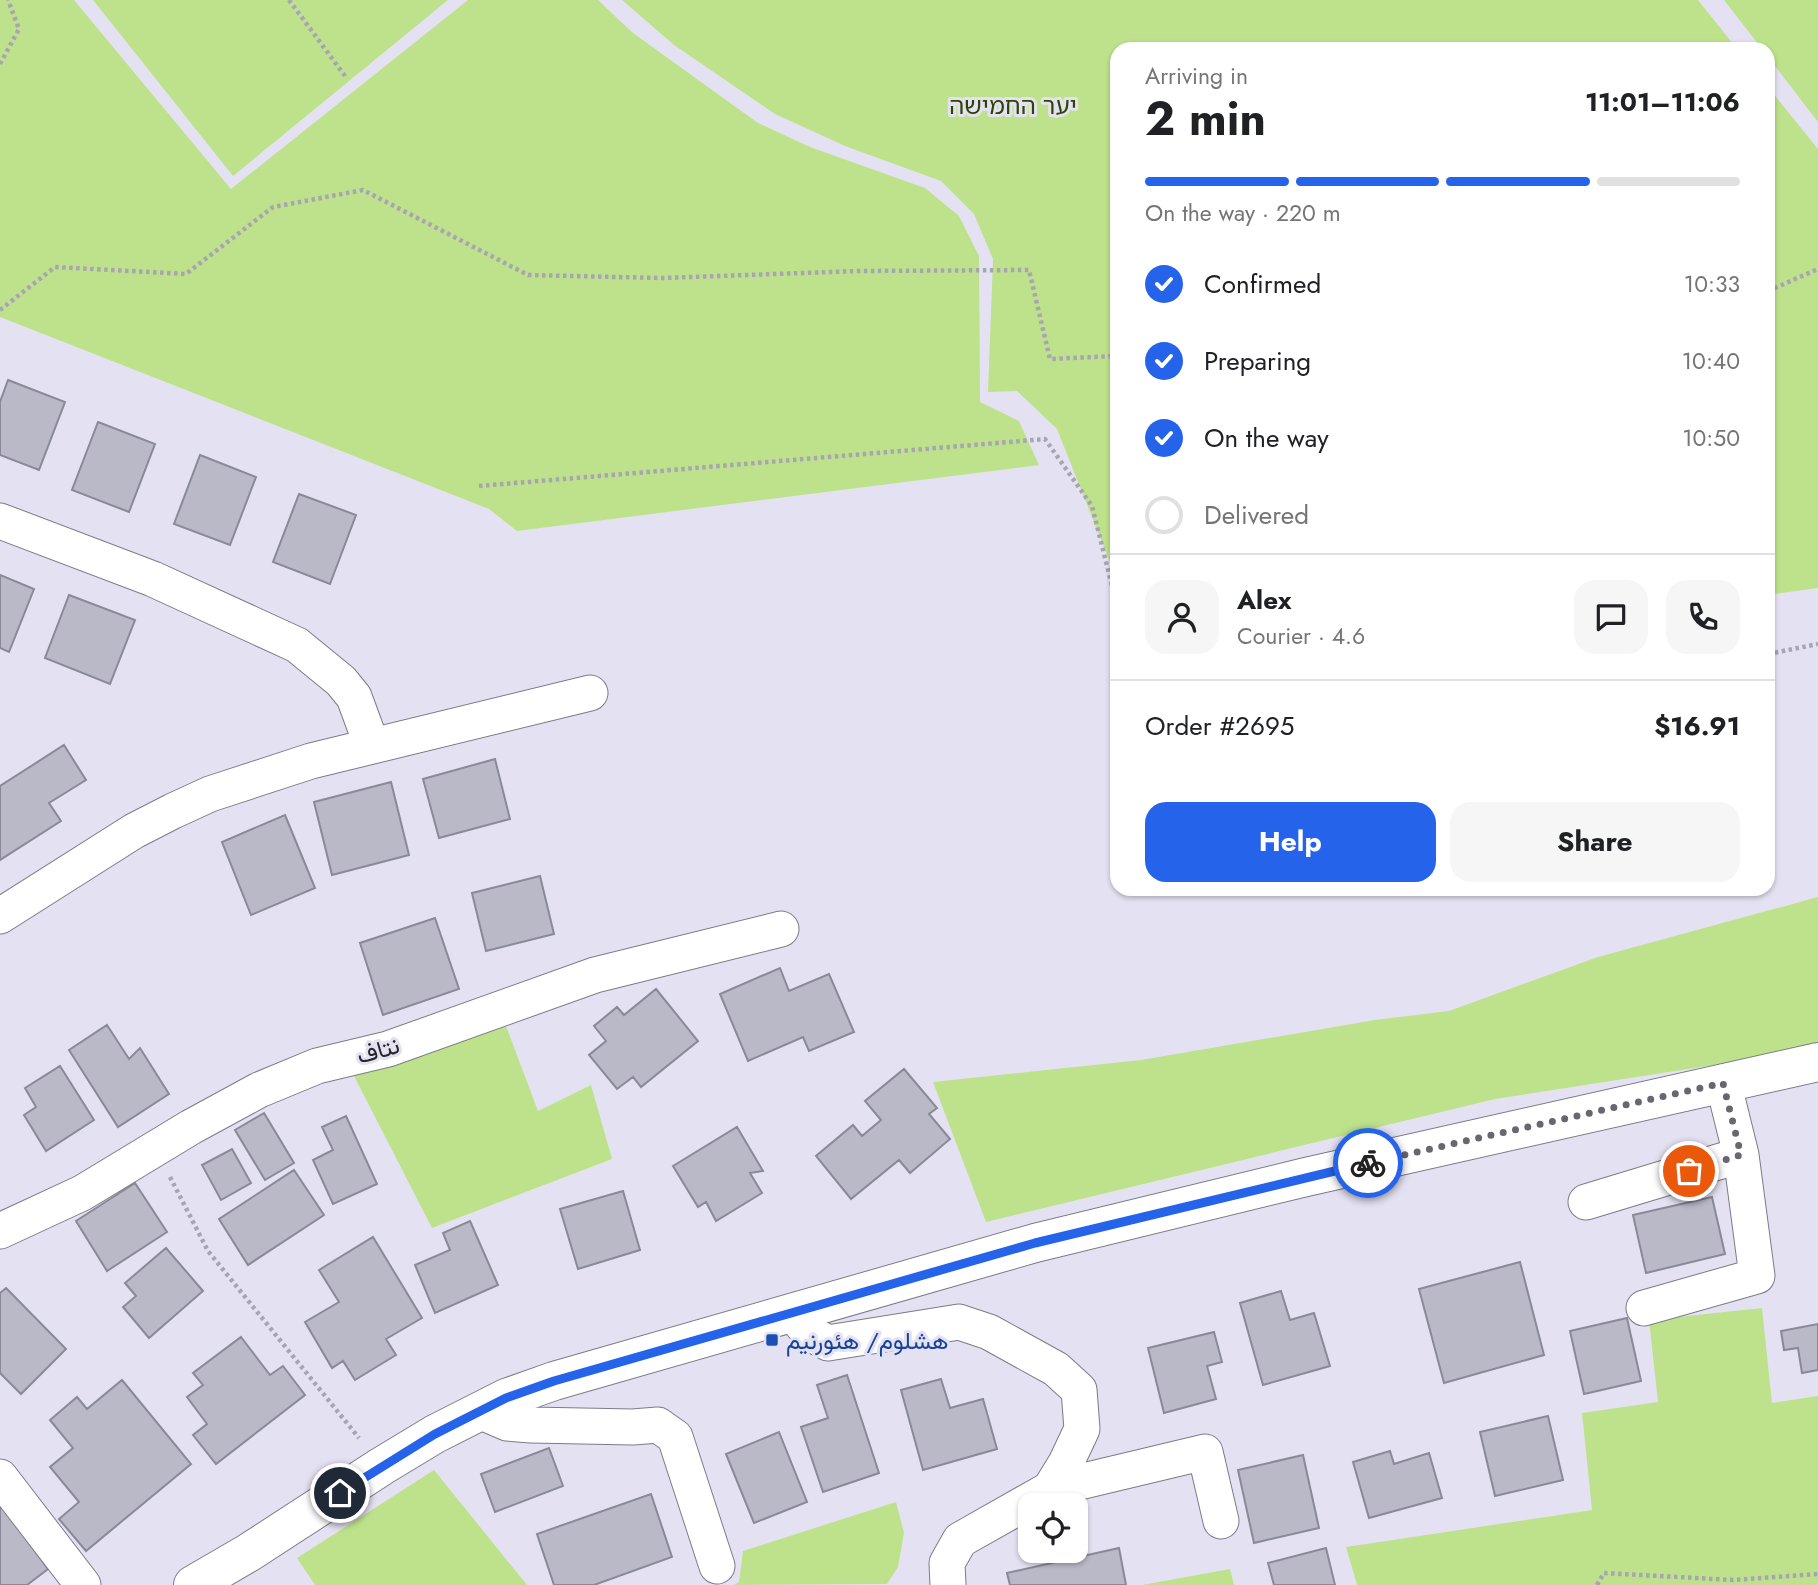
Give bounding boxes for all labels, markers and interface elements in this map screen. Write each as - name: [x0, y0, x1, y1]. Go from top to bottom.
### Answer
- text: Arriving in: [1145, 59, 1248, 93]
- text: 11:01–11:06: [1585, 83, 1740, 121]
- text: 2 min: [1145, 86, 1266, 152]
- park label: יער החמישה: [949, 88, 1077, 123]
- text: On the way · 220 m: [1145, 196, 1341, 230]
- icon: check: [1145, 265, 1183, 303]
- text: Confirmed: [1204, 265, 1321, 303]
- text: 10:33: [1684, 267, 1740, 301]
- icon: check: [1145, 342, 1183, 380]
- text: Preparing: [1204, 342, 1311, 380]
- text: 10:40: [1682, 344, 1740, 378]
- icon: check: [1145, 419, 1183, 457]
- text: On the way: [1204, 419, 1329, 457]
- text: 10:50: [1682, 421, 1740, 455]
- text: Delivered: [1204, 496, 1309, 534]
- button: person: [1145, 580, 1219, 654]
- button: chat: [1574, 580, 1648, 654]
- button: phone: [1666, 580, 1740, 654]
- text: Alex: [1237, 581, 1291, 619]
- text: Courier · 4.6: [1237, 619, 1365, 653]
- text: Order #2695: [1145, 707, 1295, 745]
- text: $16.91: [1654, 707, 1740, 745]
- button: Help: [1145, 802, 1436, 882]
- button: Share: [1450, 802, 1740, 882]
- street label: نتاف: [352, 1027, 404, 1073]
- courier: [1333, 1128, 1403, 1198]
- pin: [1659, 1141, 1719, 1201]
- icon: bike: [1349, 1144, 1387, 1182]
- icon: bag: [1670, 1152, 1708, 1190]
- place label: هشلوم/ هئورنيم: [786, 1323, 948, 1358]
- marker: هشلوم/ هئورنيم: [764, 1332, 780, 1348]
- pin: [310, 1463, 370, 1523]
- icon: home: [321, 1474, 359, 1512]
- map controls: [1018, 1493, 1088, 1563]
- button: locate: [1018, 1493, 1088, 1563]

